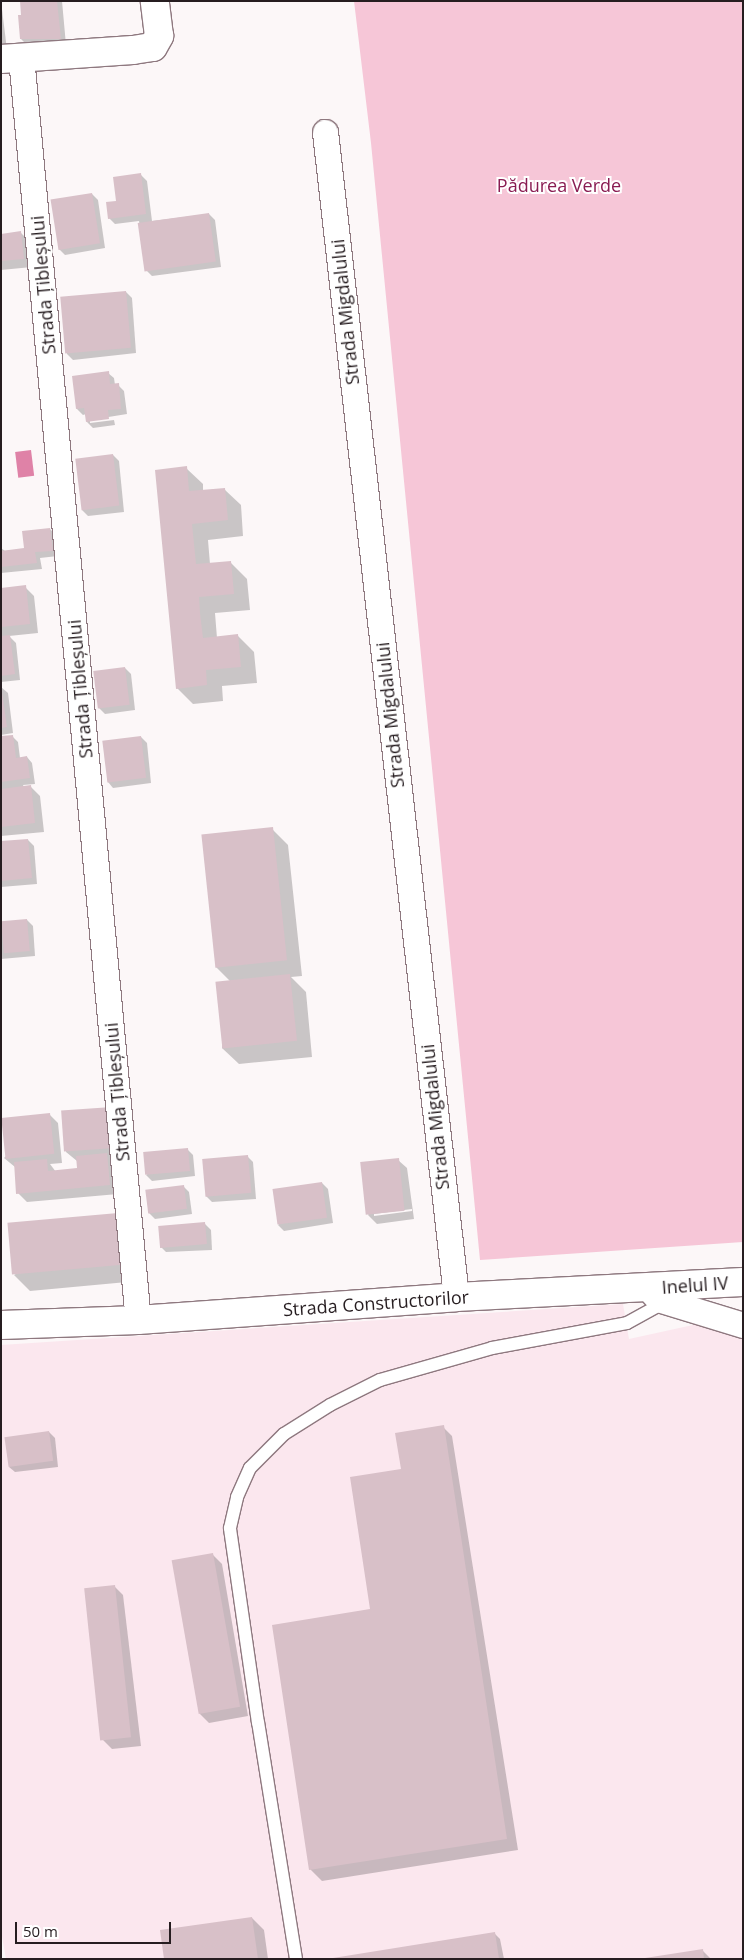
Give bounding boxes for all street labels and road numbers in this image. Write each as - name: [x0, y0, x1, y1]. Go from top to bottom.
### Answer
- street label: Strada Țibleșului: [26, 215, 60, 355]
- street label: Strada Migdalului: [327, 238, 363, 386]
- street label: Strada Țibleșului: [63, 619, 97, 759]
- street label: Strada Migdalului: [372, 641, 408, 789]
- street label: Strada Țibleșului: [100, 1022, 134, 1162]
- street label: Strada Migdalului: [417, 1043, 453, 1191]
- street label: Inelul IV: [661, 1272, 729, 1298]
- street label: Strada Constructorilor: [282, 1286, 470, 1320]

